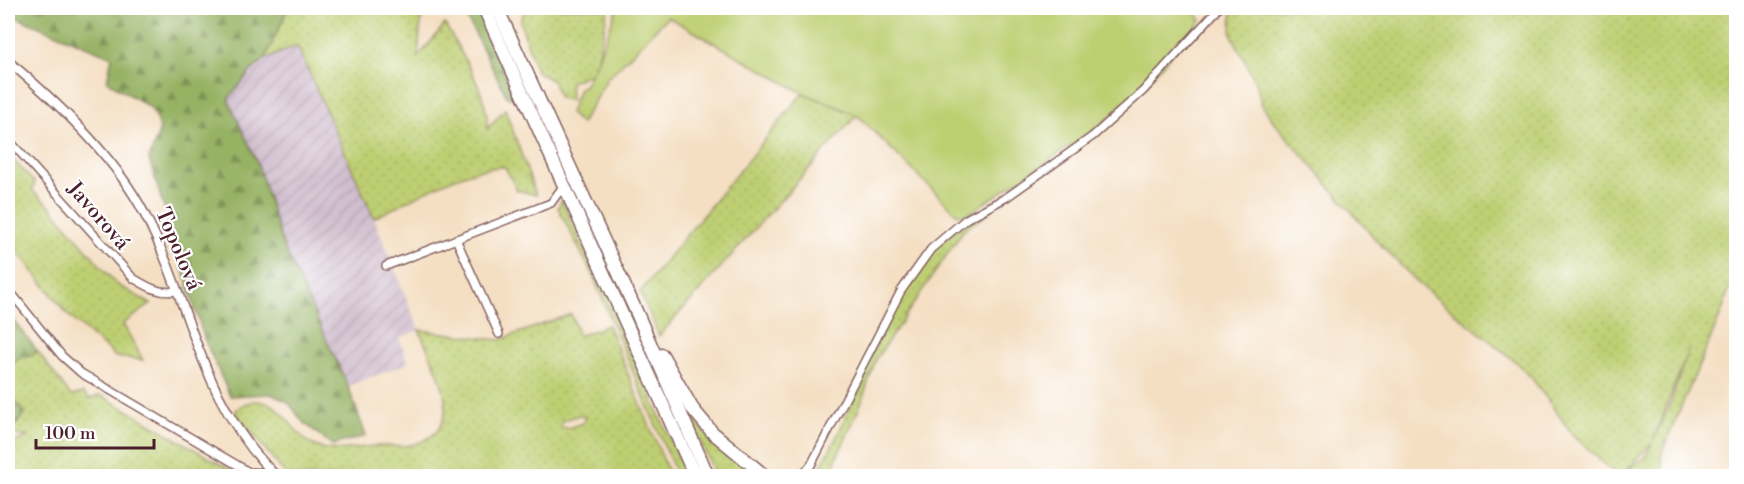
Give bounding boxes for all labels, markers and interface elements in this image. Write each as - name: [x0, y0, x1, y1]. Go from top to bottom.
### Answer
- street label: Javorová: [61, 176, 135, 256]
- street label: Topolová: [149, 204, 207, 295]
- scale bar: [36, 412, 154, 450]
- text: 100 m: [45, 422, 96, 445]

